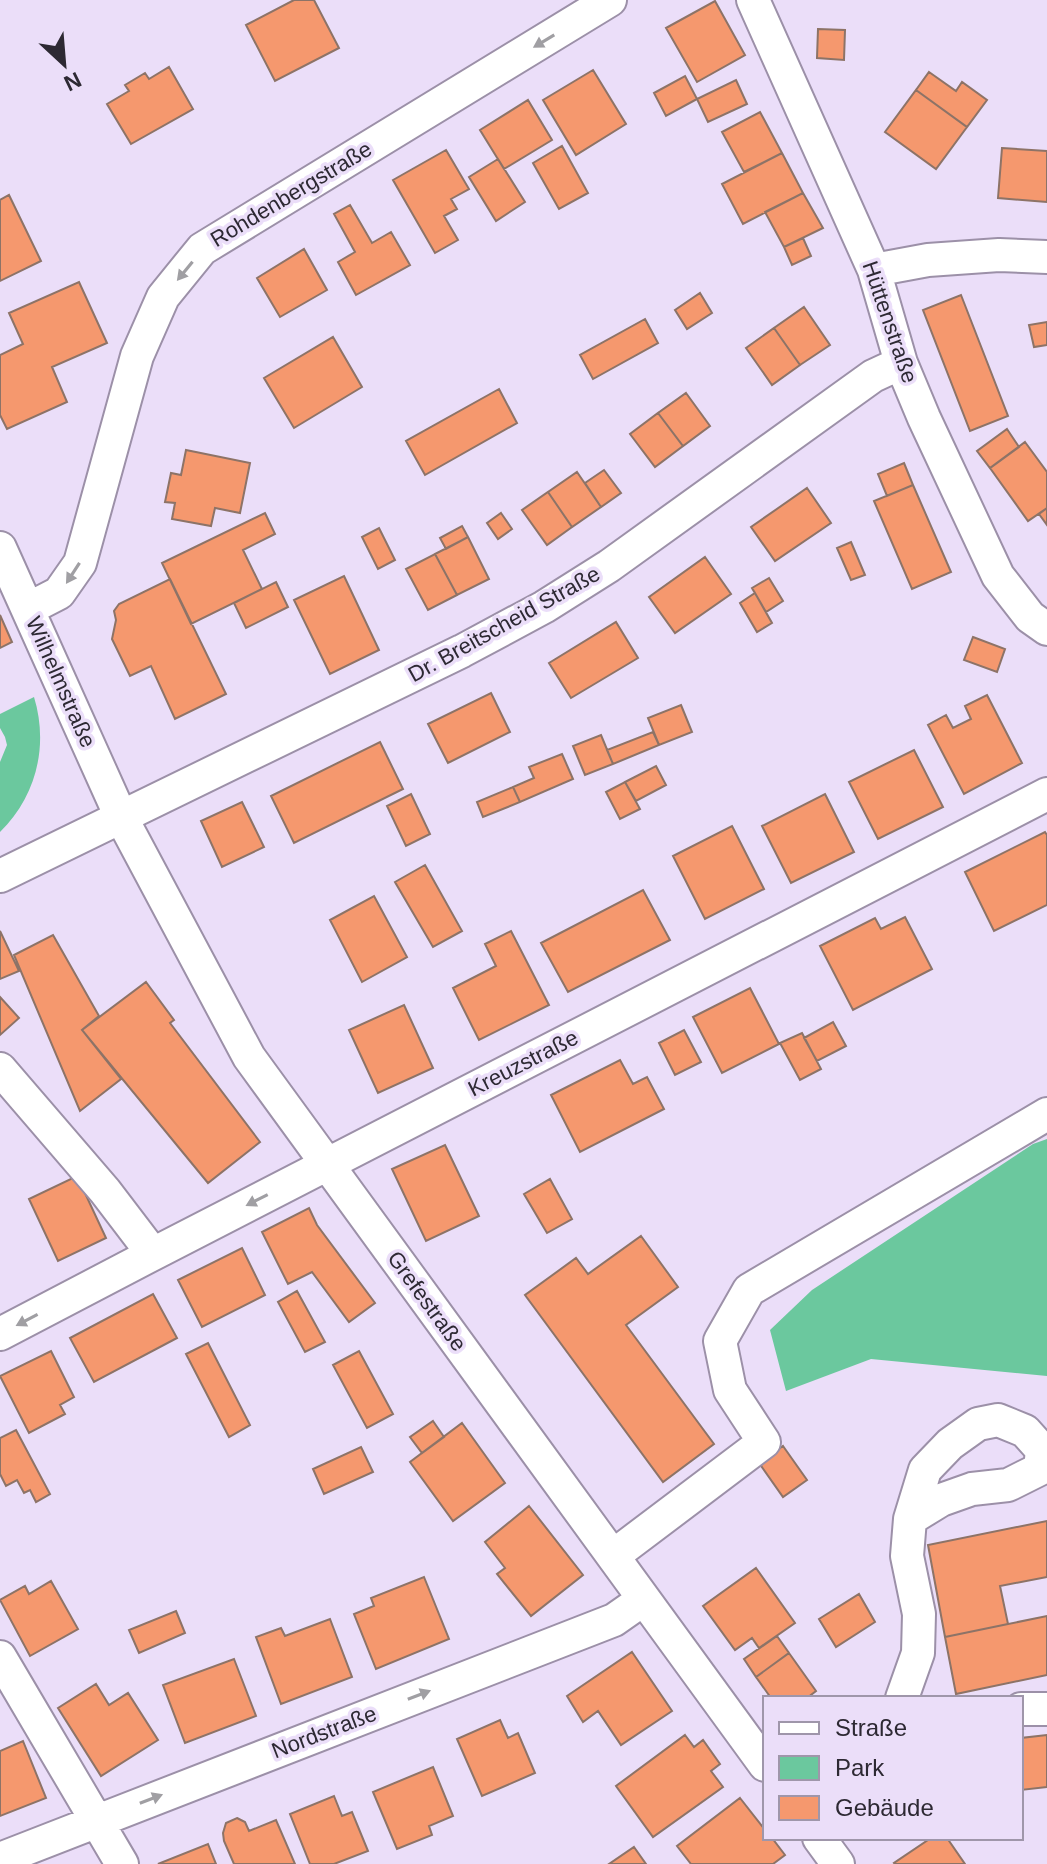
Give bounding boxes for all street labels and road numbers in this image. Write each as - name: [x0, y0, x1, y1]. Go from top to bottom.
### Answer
- street label: Rohdenbergstraße: [206, 136, 376, 252]
- street label: Hüttenstraße: [857, 258, 923, 386]
- street label: Dr. Breitscheid Straße: [404, 561, 604, 687]
- street label: Wilhelmstraße: [21, 613, 101, 751]
- street label: Kreuzstraße: [464, 1025, 582, 1101]
- street label: Grefestraße: [382, 1246, 472, 1356]
- street label: Nordstraße: [268, 1701, 380, 1763]

